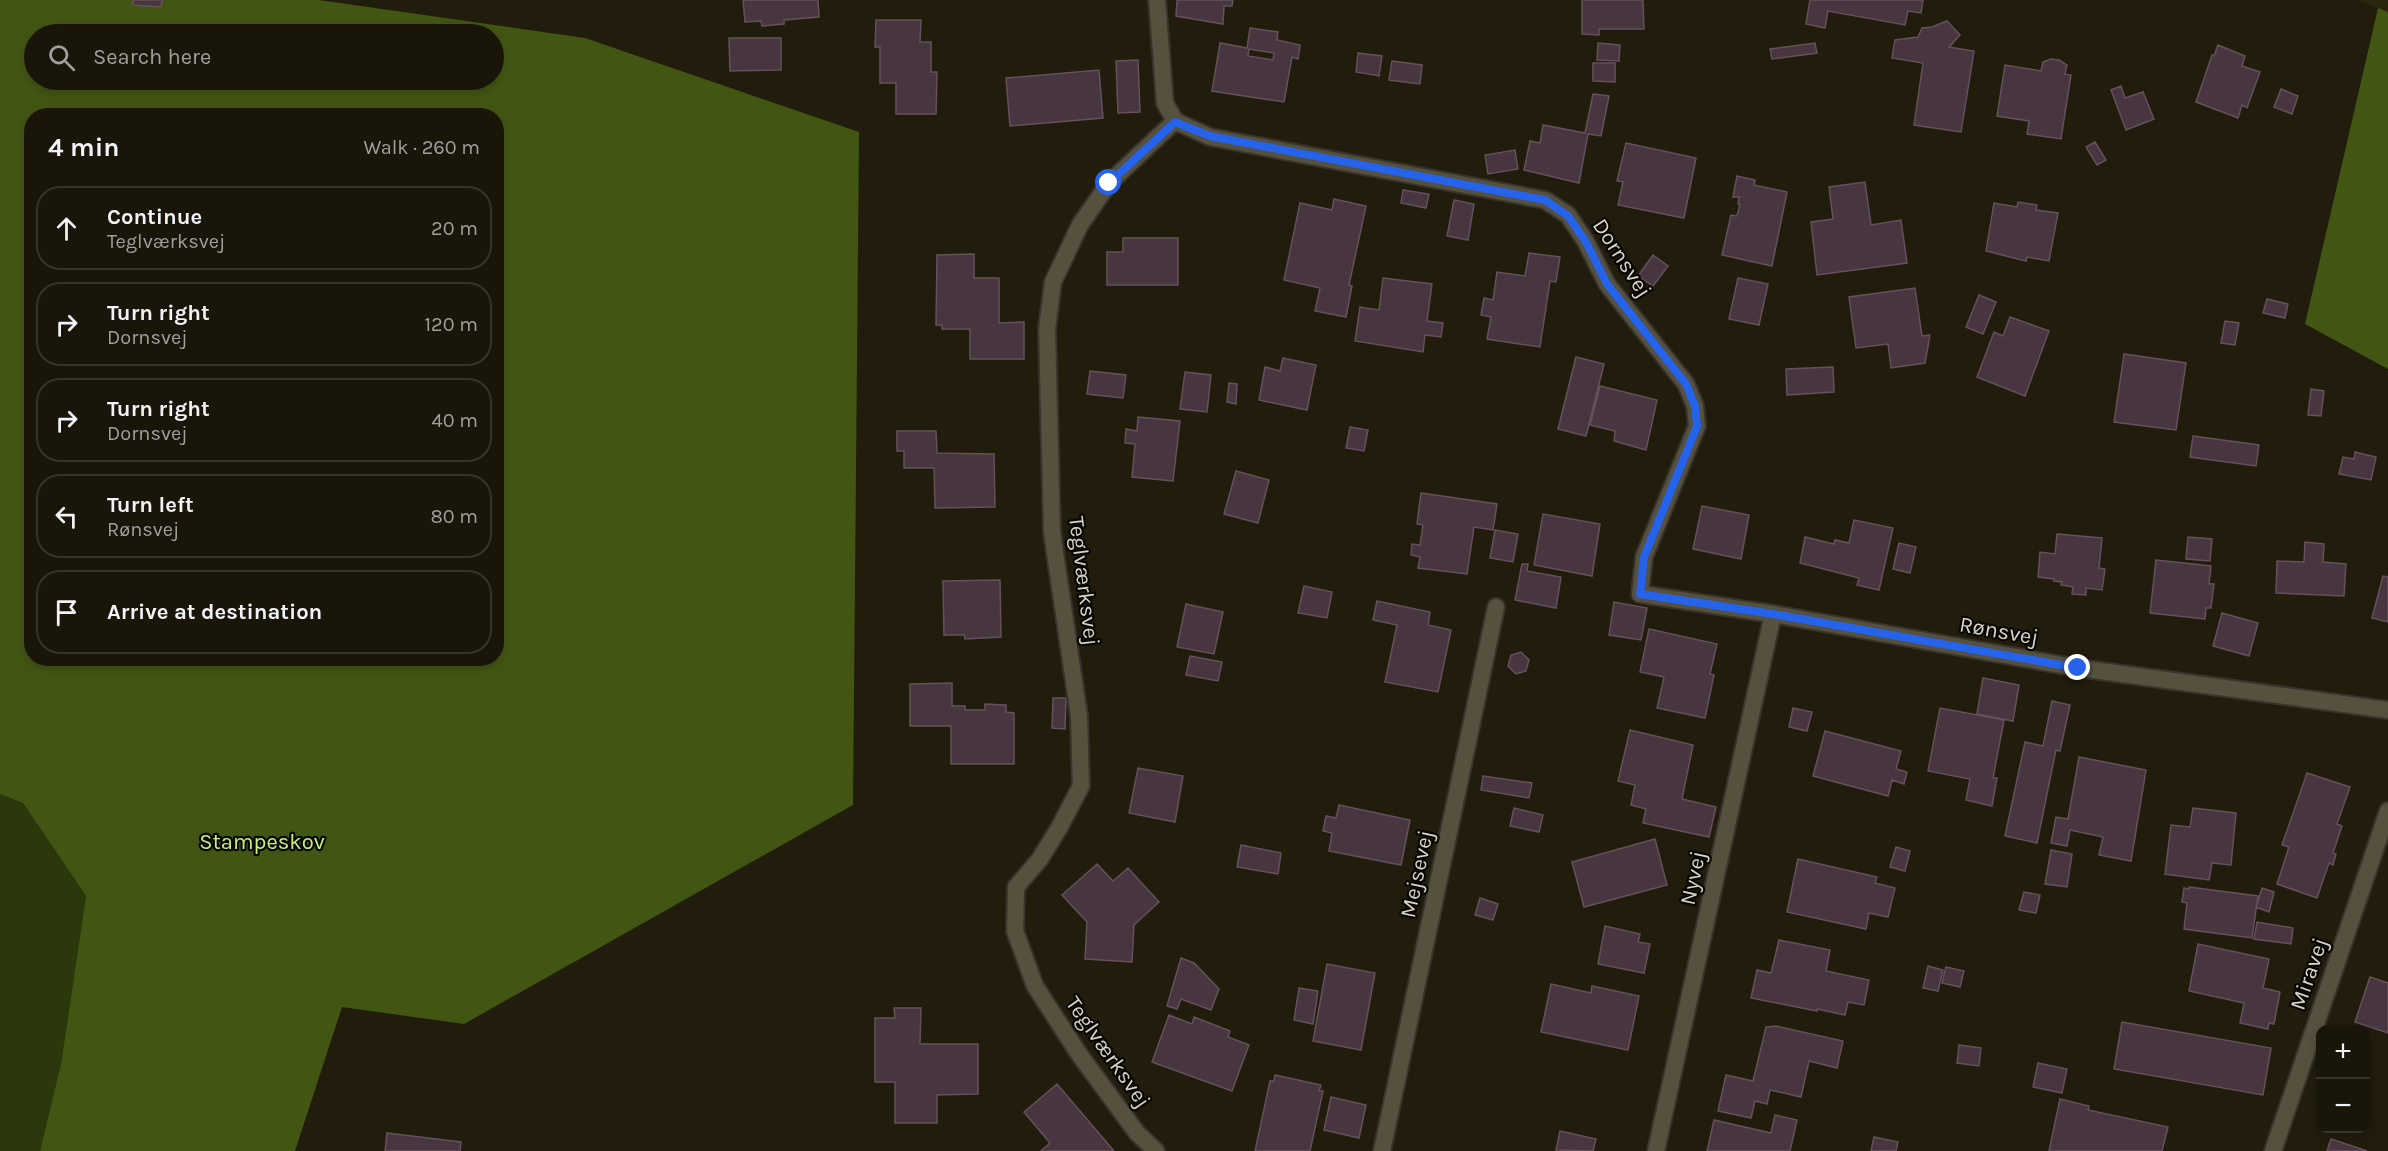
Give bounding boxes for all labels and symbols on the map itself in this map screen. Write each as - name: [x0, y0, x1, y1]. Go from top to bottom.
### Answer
- route start: [1095, 169, 1121, 195]
- street label: Dornsvej: [1587, 214, 1657, 302]
- street label: Teglværksvej: [1063, 515, 1105, 647]
- street label: Rønsvej: [1958, 611, 2040, 651]
- route end: [2064, 654, 2090, 680]
- street label: Mejsevej: [1395, 828, 1439, 920]
- park label: Stampeskov: [199, 829, 325, 855]
- street label: Nyvej: [1675, 849, 1711, 907]
- street label: Miravej: [2285, 935, 2333, 1013]
- street label: Teglværksvej: [1060, 991, 1156, 1113]

